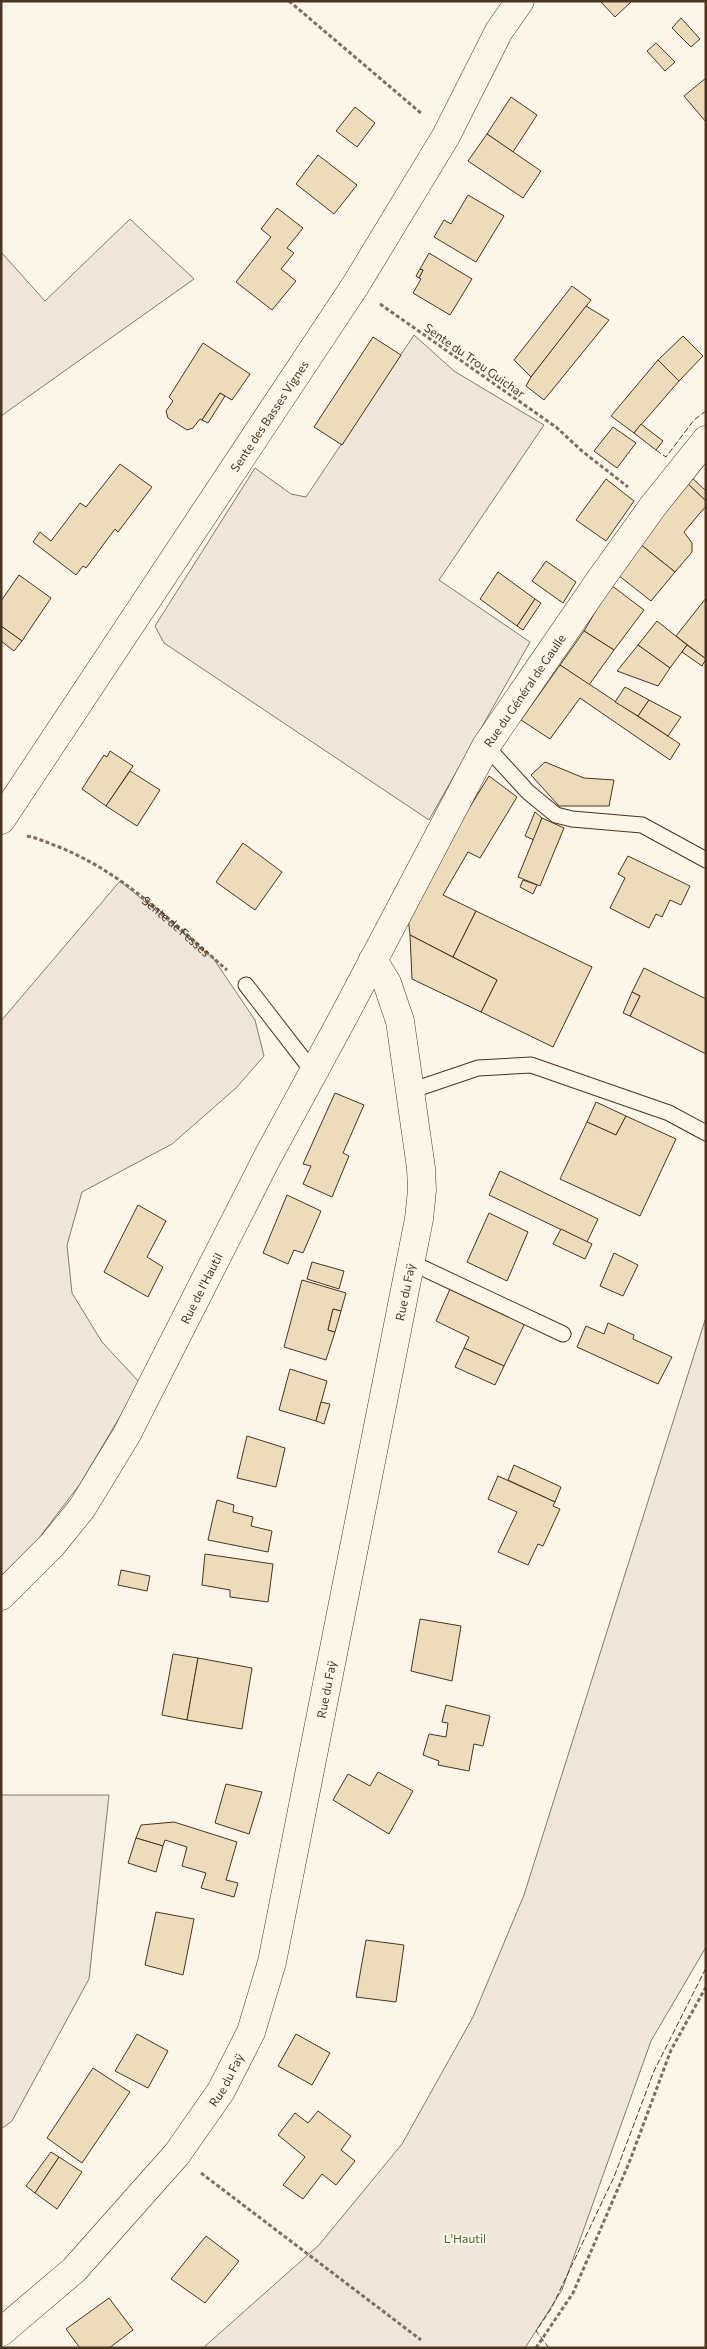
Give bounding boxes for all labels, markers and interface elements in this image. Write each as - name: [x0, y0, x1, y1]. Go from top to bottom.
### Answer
- street label: Sente du Trou Guichar: [422, 320, 528, 400]
- street label: Sente des Basses Vignes: [227, 358, 311, 474]
- street label: Rue du Général de Gaulle: [481, 631, 568, 749]
- street label: Sente de Fesses: [140, 893, 213, 959]
- street label: Rue de l'Hautil: [177, 1250, 225, 1326]
- street label: Rue du Faÿ: [392, 1262, 417, 1322]
- street label: Rue du Faÿ: [313, 1659, 338, 1719]
- street label: Rue du Faÿ: [206, 2051, 246, 2109]
- park label: L'Hautil: [444, 2231, 486, 2245]

